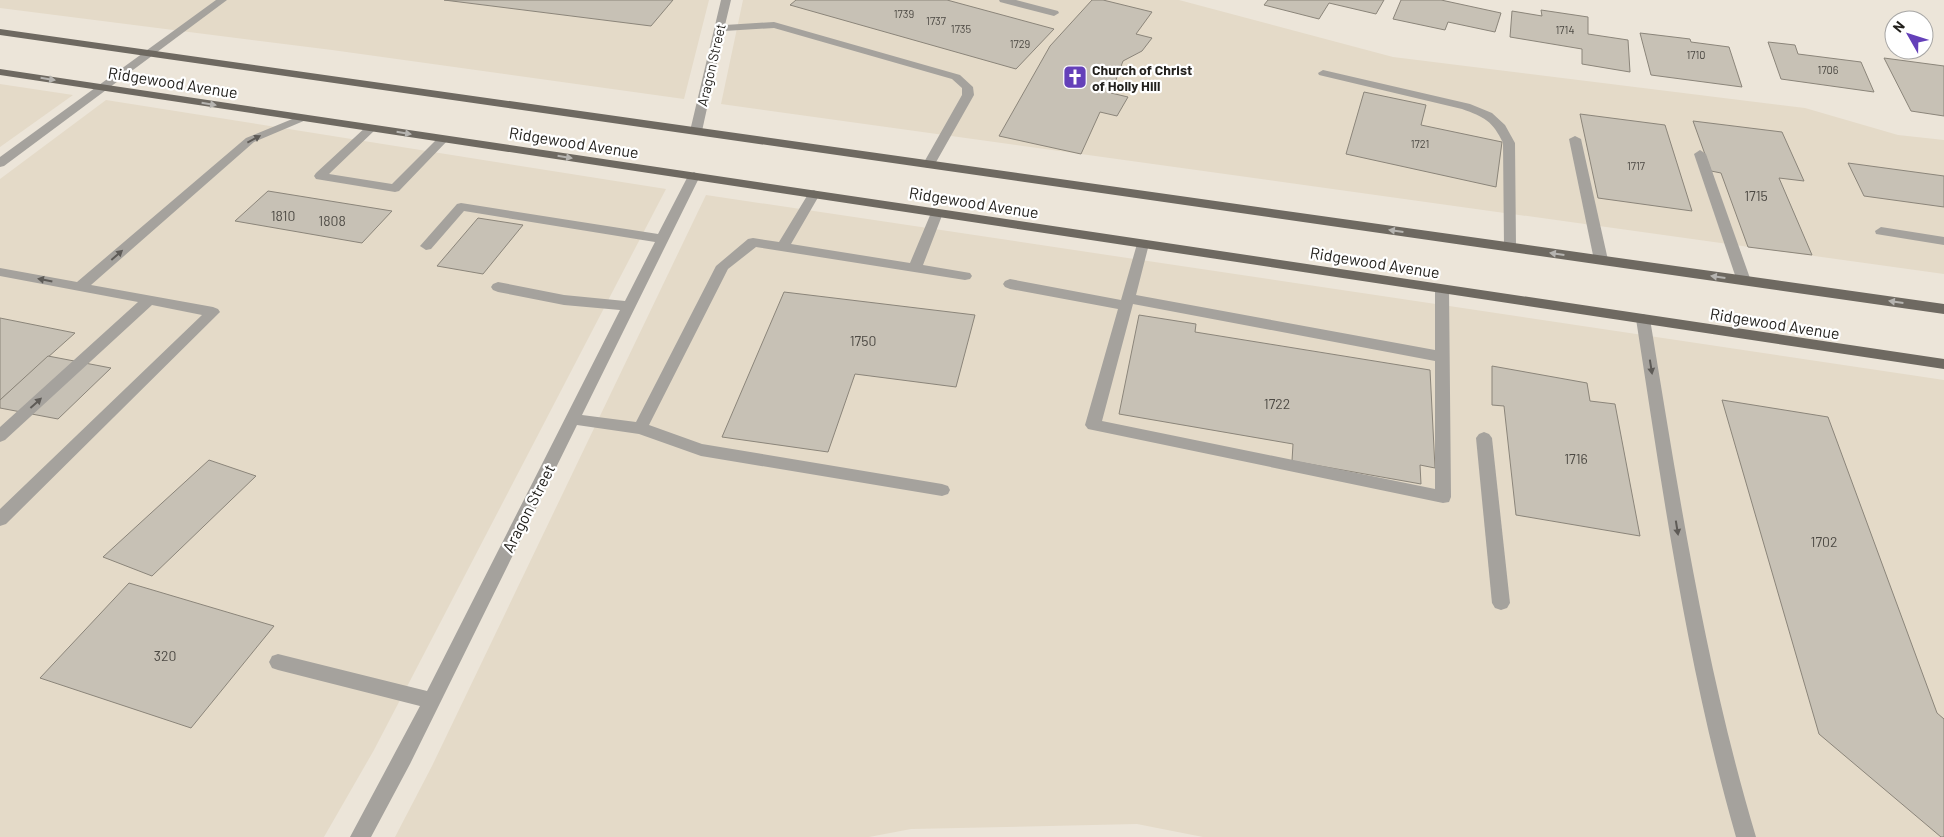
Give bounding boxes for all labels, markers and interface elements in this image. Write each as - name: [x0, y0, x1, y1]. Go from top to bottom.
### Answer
- house number: 1739: [894, 7, 914, 20]
- north arrow: [1884, 10, 1934, 60]
- house number: 1737: [926, 14, 946, 27]
- text: N: [1889, 18, 1908, 35]
- street label: Aragon Street: [693, 22, 729, 108]
- house number: 1735: [951, 22, 972, 35]
- house number: 1714: [1556, 23, 1575, 36]
- house number: 1729: [1010, 37, 1031, 50]
- house number: 1710: [1686, 48, 1706, 61]
- place label: Church of Christ of Holly Hill: [1092, 61, 1192, 94]
- street label: Ridgewood Avenue: [107, 62, 239, 102]
- house number: 1706: [1818, 63, 1839, 76]
- church icon: Church of Christ of Holly Hill: [1062, 64, 1088, 90]
- one-way arrow: [41, 76, 57, 84]
- one-way arrow: [201, 100, 217, 108]
- street label: Ridgewood Avenue: [508, 122, 640, 162]
- one-way arrow: [396, 129, 412, 137]
- one-way arrow: [247, 135, 262, 143]
- house number: 1721: [1411, 137, 1429, 150]
- one-way arrow: [557, 153, 573, 161]
- house number: 1717: [1627, 159, 1645, 172]
- street label: Ridgewood Avenue: [908, 182, 1040, 222]
- house number: 1715: [1744, 187, 1768, 204]
- house number: 1810: [271, 207, 295, 224]
- house number: 1808: [318, 212, 346, 229]
- one-way arrow: [1387, 227, 1403, 235]
- street label: Ridgewood Avenue: [1309, 242, 1441, 282]
- one-way arrow: [111, 250, 123, 261]
- one-way arrow: [1548, 250, 1564, 258]
- one-way arrow: [1709, 273, 1725, 281]
- one-way arrow: [36, 276, 52, 284]
- one-way arrow: [1887, 298, 1903, 306]
- street label: Ridgewood Avenue: [1709, 303, 1841, 343]
- house number: 1750: [850, 332, 876, 349]
- one-way arrow: [1647, 360, 1655, 376]
- house number: 1722: [1264, 395, 1290, 412]
- one-way arrow: [30, 397, 42, 409]
- house number: 1716: [1564, 450, 1588, 467]
- street label: Aragon Street: [498, 461, 558, 555]
- one-way arrow: [1673, 520, 1681, 536]
- house number: 1702: [1811, 533, 1837, 550]
- house number: 320: [154, 647, 176, 664]

